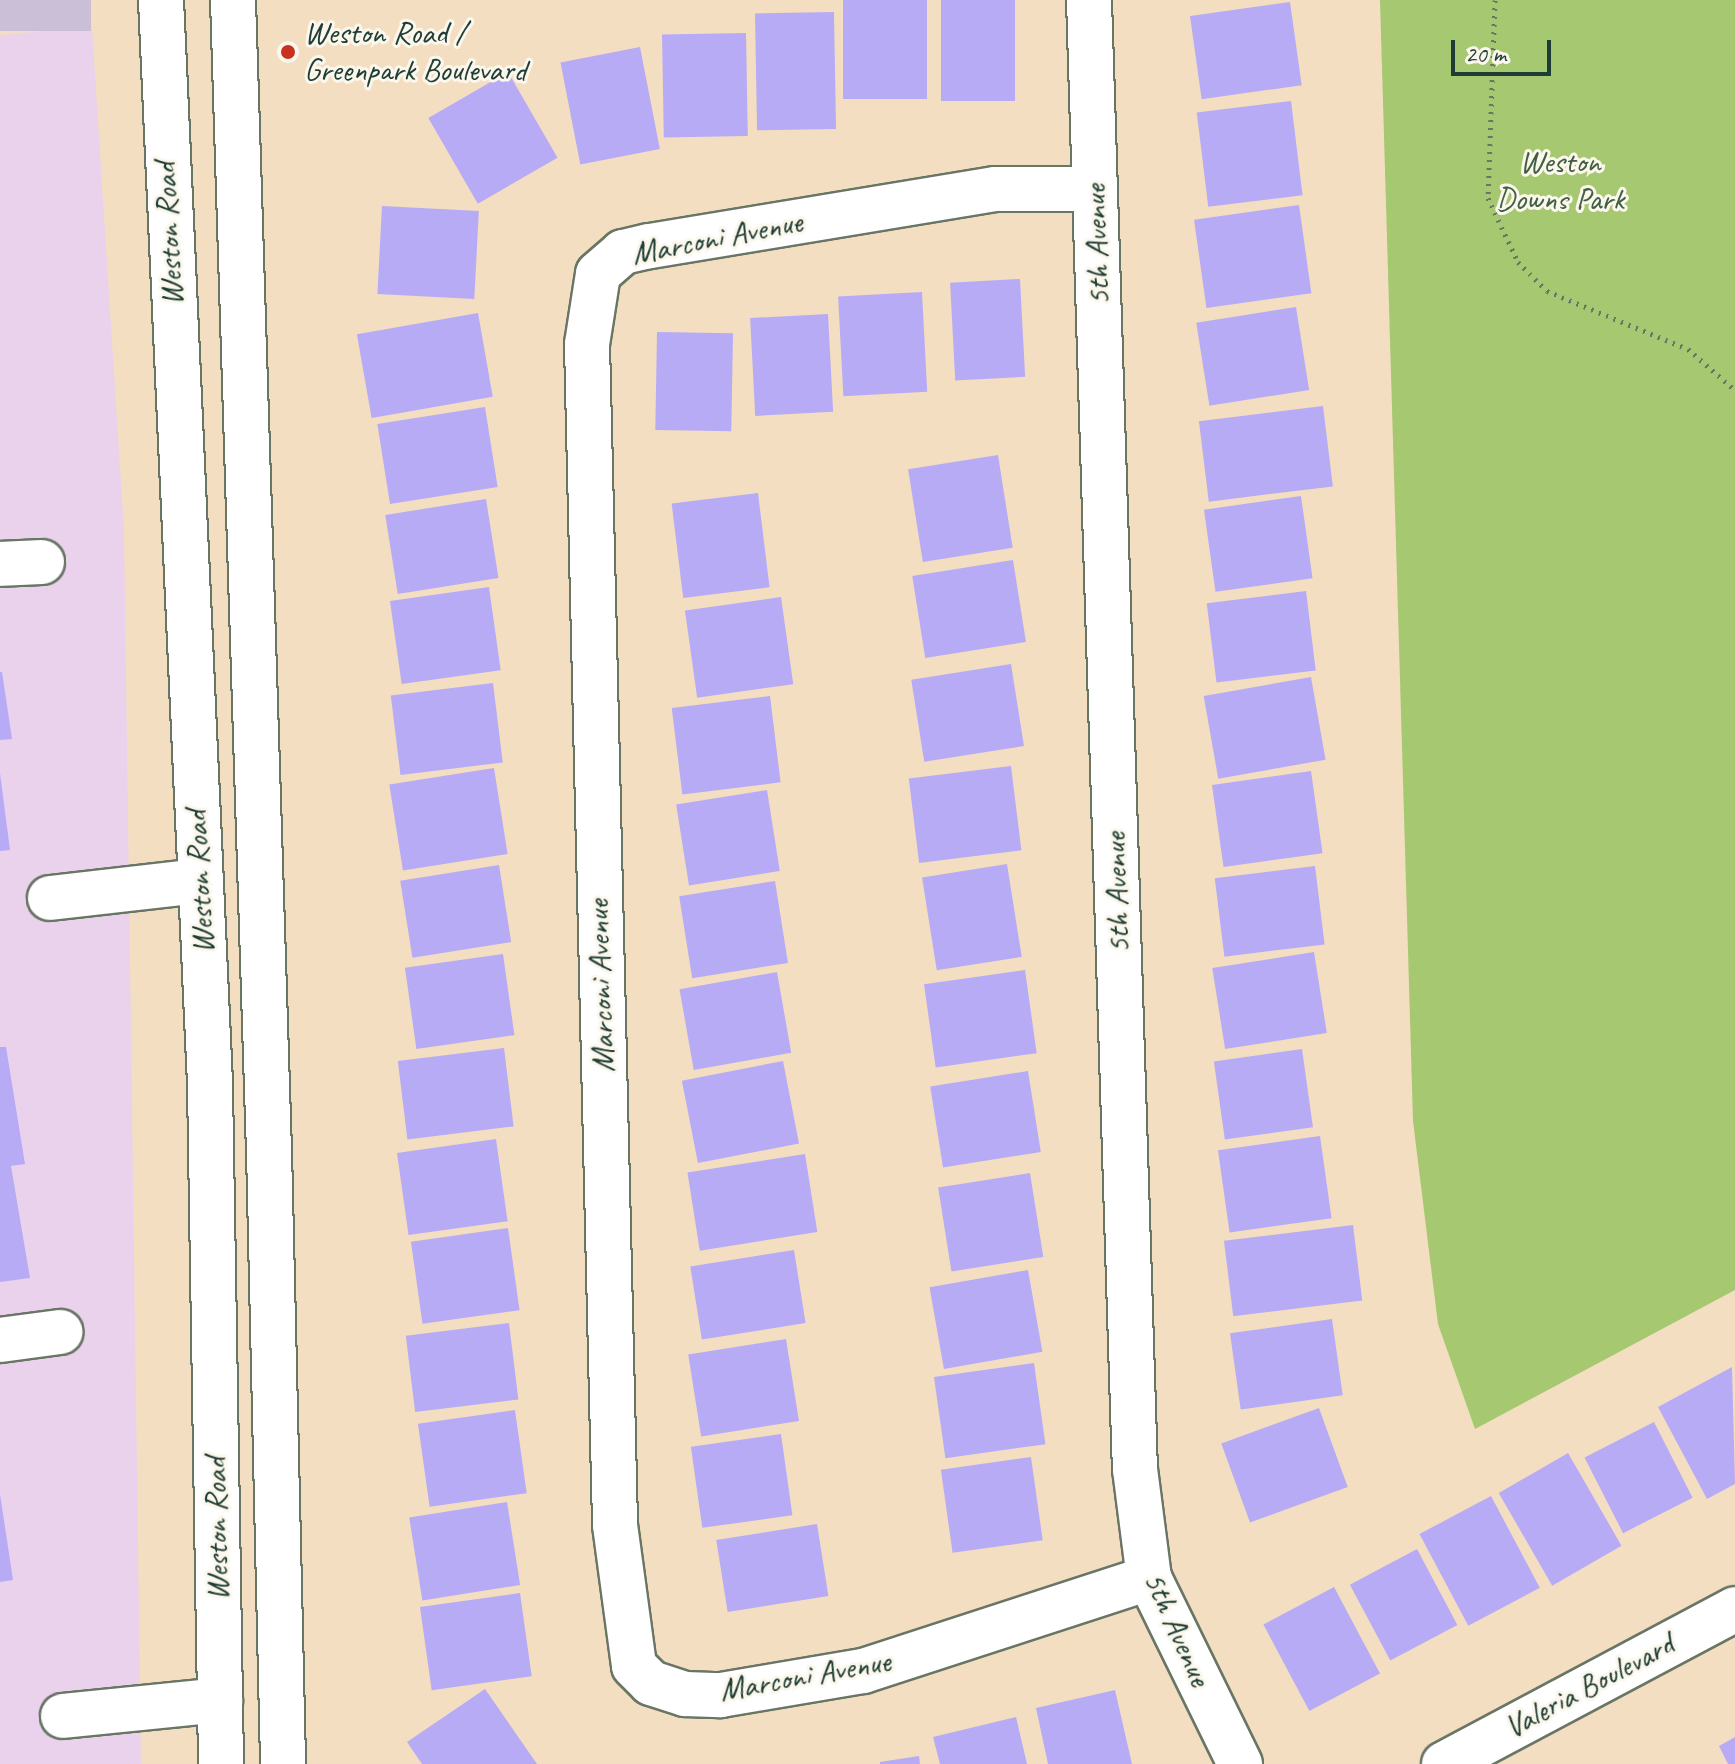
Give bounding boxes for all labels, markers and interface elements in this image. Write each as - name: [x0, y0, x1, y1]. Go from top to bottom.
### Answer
- place label: Weston Road / Greenpark Boulevard: [304, 15, 527, 90]
- scale bar: [1455, 24, 1555, 74]
- text: 20 m: [1465, 39, 1506, 69]
- marker: Weston Road / Greenpark Boulevard: [279, 43, 297, 61]
- park label: Weston Downs Park: [1495, 144, 1625, 219]
- street label: Weston Road: [146, 162, 192, 306]
- street label: 5th Avenue: [1076, 184, 1118, 306]
- street label: Marconi Avenue: [629, 203, 805, 273]
- street label: Weston Road: [177, 810, 223, 954]
- street label: 5th Avenue: [1096, 832, 1138, 954]
- street label: Marconi Avenue: [579, 899, 623, 1073]
- street label: Weston Road: [197, 1458, 237, 1600]
- street label: 5th Avenue: [1135, 1566, 1219, 1692]
- street label: Valeria Boulevard: [1497, 1625, 1681, 1747]
- street label: Marconi Avenue: [717, 1642, 893, 1710]

